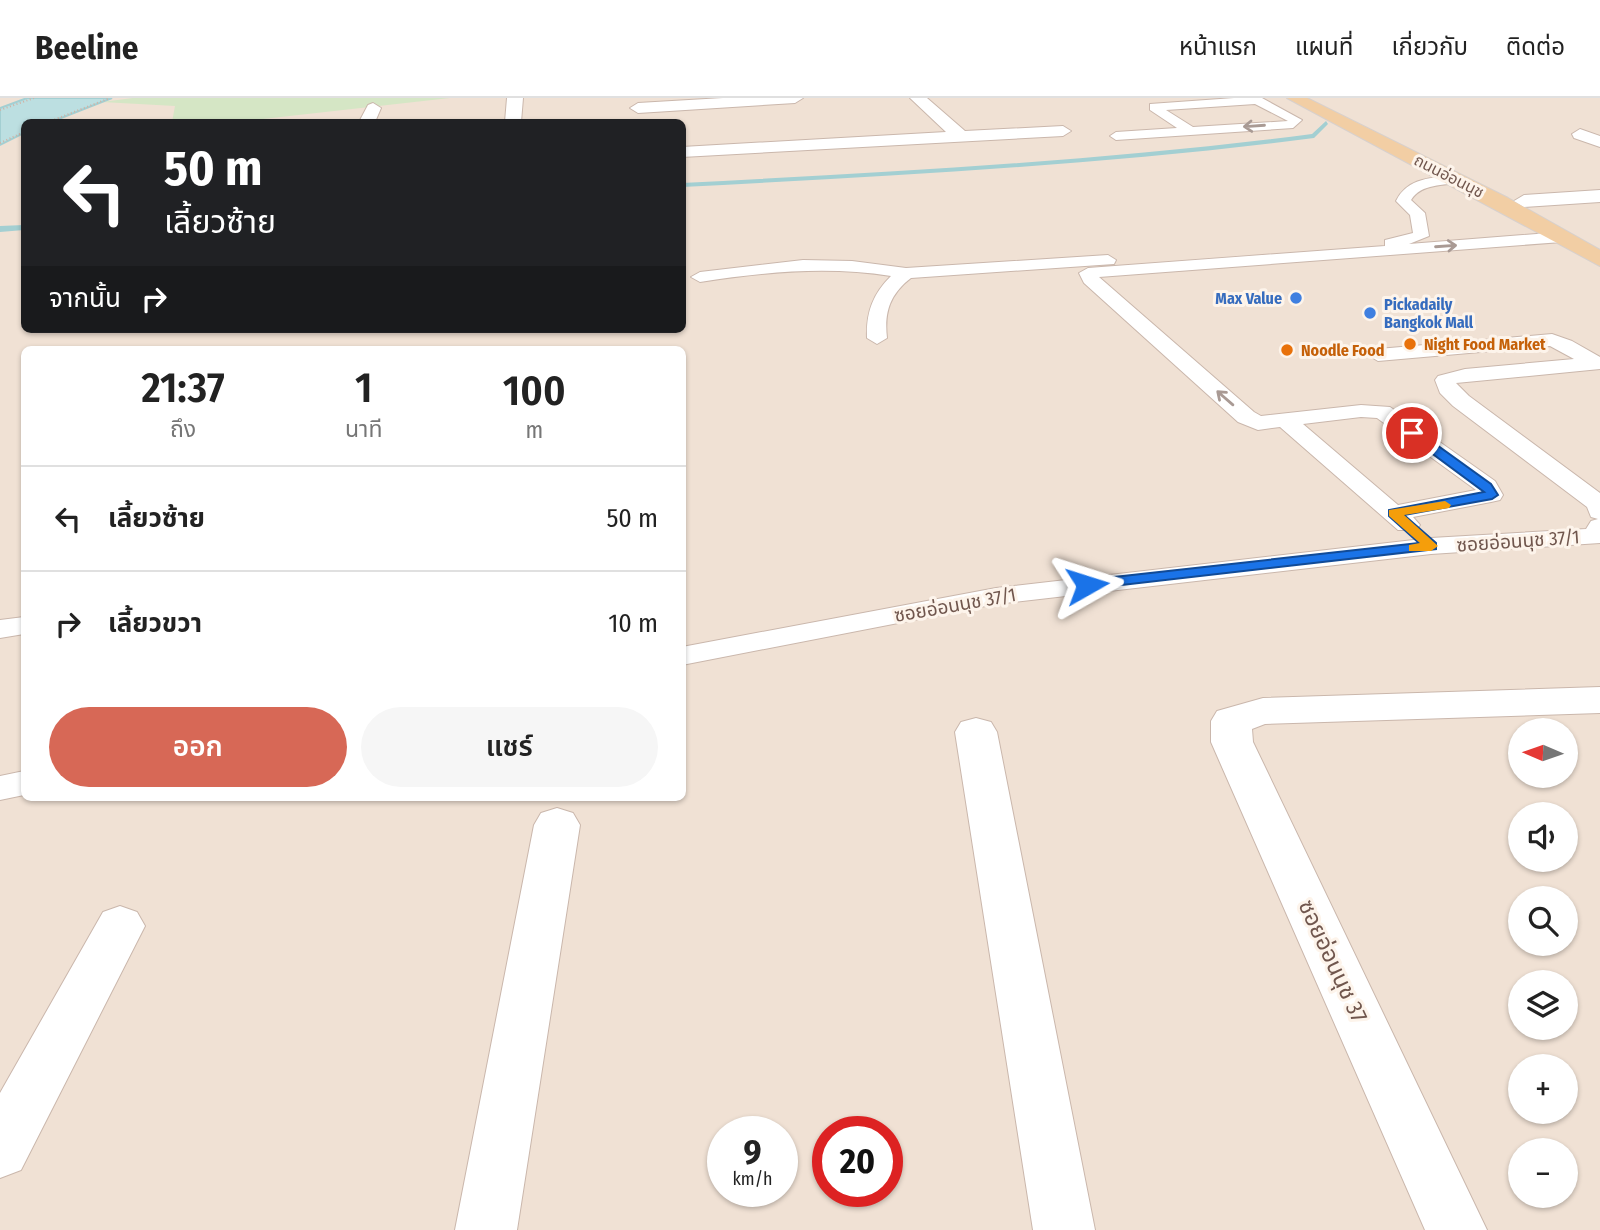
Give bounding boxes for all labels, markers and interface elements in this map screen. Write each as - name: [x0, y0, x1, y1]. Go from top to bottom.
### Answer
- text: Beeline: [35, 28, 139, 68]
- text: หน้าแรก: [1179, 33, 1257, 61]
- text: แผนที่: [1295, 33, 1353, 61]
- text: เกี่ยวกับ: [1391, 33, 1468, 61]
- text: ติดต่อ: [1506, 33, 1565, 61]
- one-way arrow: [1244, 120, 1266, 133]
- text: 50 m: [164, 139, 262, 198]
- icon: left: [49, 147, 140, 238]
- street label: ถนนอ่อนนุช: [1411, 150, 1487, 202]
- text: เลี้ยวซ้าย: [164, 203, 276, 241]
- one-way arrow: [1434, 239, 1457, 252]
- icon: right: [135, 280, 173, 318]
- text: จากนั้น: [49, 283, 121, 314]
- place label: Max Value: [1215, 289, 1282, 308]
- marker: Max Value: [1288, 290, 1304, 306]
- place label: Pickadaily Bangkok Mall: [1384, 295, 1474, 332]
- marker: Pickadaily Bangkok Mall: [1362, 305, 1378, 321]
- place label: Night Food Market: [1424, 335, 1546, 354]
- marker: Night Food Market: [1402, 336, 1418, 352]
- place label: Noodle Food: [1301, 341, 1384, 360]
- marker: Noodle Food: [1279, 342, 1295, 358]
- text: 21:37: [141, 363, 225, 413]
- text: 1: [355, 363, 372, 413]
- text: 100: [503, 366, 566, 416]
- one-way arrow: [1217, 391, 1235, 407]
- pin: [1382, 403, 1442, 463]
- icon: arrive: [1393, 414, 1431, 452]
- text: ถึง: [170, 415, 196, 443]
- text: นาที: [345, 415, 382, 443]
- text: m: [525, 416, 543, 444]
- icon: left: [49, 500, 87, 538]
- text: เลี้ยวซ้าย: [108, 503, 205, 534]
- text: 50 m: [606, 503, 658, 534]
- street label: ซอยอ่อนนุช 37/1: [1456, 525, 1580, 557]
- position arrow: [1050, 548, 1124, 622]
- street label: ซอยอ่อนนุช 37/1: [892, 583, 1018, 627]
- icon: right: [49, 605, 87, 643]
- text: เลี้ยวขวา: [108, 608, 202, 639]
- text: 10 m: [608, 608, 658, 639]
- button: ออก: [49, 707, 347, 787]
- button: แชร์: [361, 707, 658, 787]
- north arrow: [1508, 718, 1578, 788]
- map controls: [1508, 718, 1578, 1208]
- button: sound: [1508, 802, 1578, 872]
- button: search: [1508, 886, 1578, 956]
- street label: ซอยอ่อนนุช 37: [1292, 895, 1374, 1027]
- button: layers: [1508, 970, 1578, 1040]
- button: +: [1508, 1054, 1578, 1124]
- speed limit sign: 20: [812, 1116, 903, 1207]
- text: 9: [743, 1131, 762, 1173]
- button: −: [1508, 1138, 1578, 1208]
- text: km/h: [732, 1168, 773, 1190]

